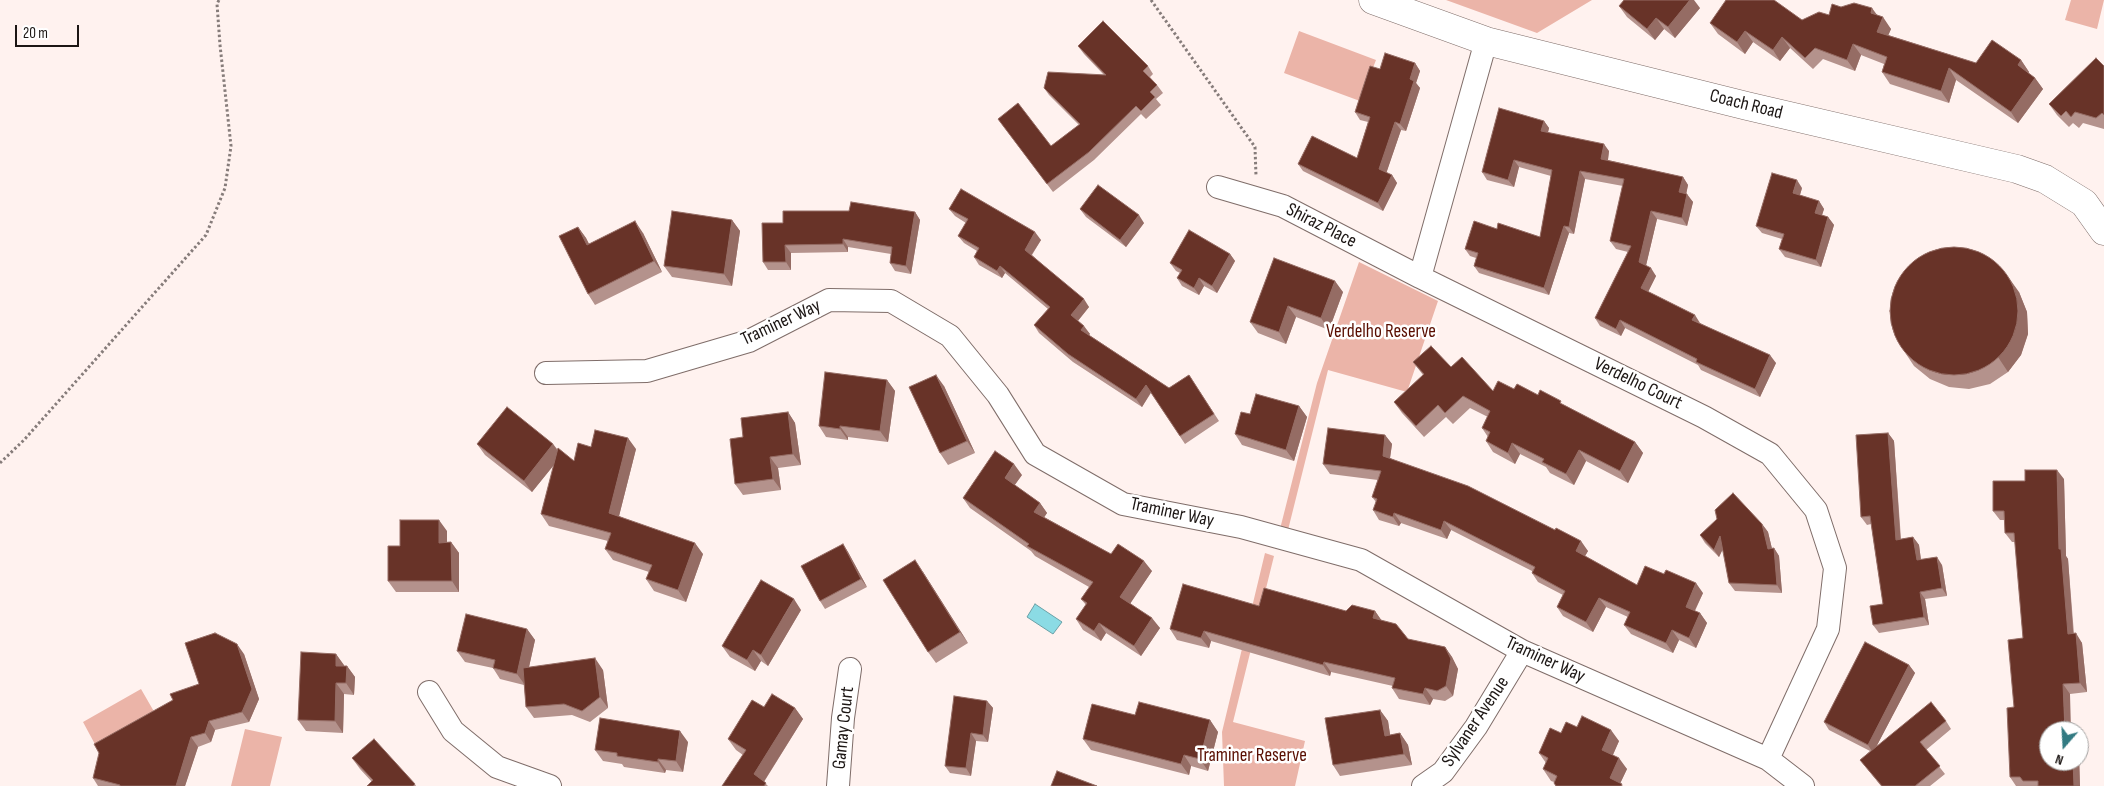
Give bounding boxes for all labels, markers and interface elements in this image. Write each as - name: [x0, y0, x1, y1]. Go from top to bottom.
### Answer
- scale bar: [18, 15, 81, 47]
- text: 20 m: [23, 24, 48, 43]
- street label: Coach Road: [1707, 85, 1785, 125]
- street label: Shiraz Place: [1282, 199, 1360, 253]
- street label: Traminer Way: [738, 295, 824, 351]
- park label: Verdelho Reserve: [1326, 321, 1436, 343]
- street label: Verdelho Court: [1590, 353, 1686, 415]
- street label: Traminer Way: [1128, 493, 1216, 533]
- street label: Traminer Way: [1502, 632, 1588, 688]
- street label: Sylvaner Avenue: [1437, 673, 1515, 771]
- street label: Gamay Court: [828, 686, 860, 770]
- north arrow: [2039, 721, 2089, 771]
- park label: Traminer Reserve: [1197, 745, 1307, 767]
- text: N: [2053, 750, 2066, 769]

